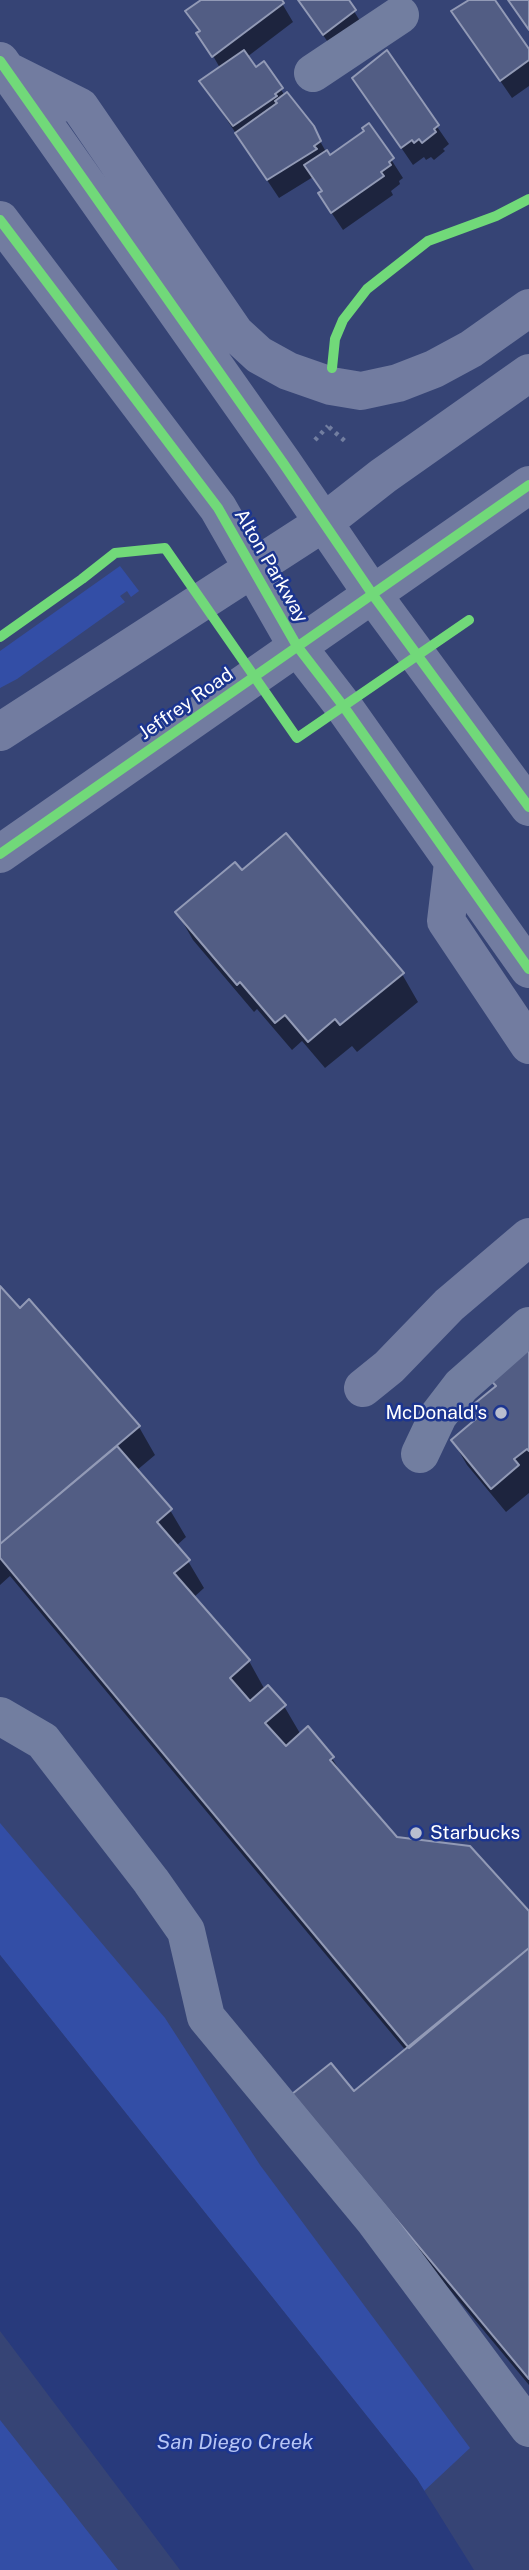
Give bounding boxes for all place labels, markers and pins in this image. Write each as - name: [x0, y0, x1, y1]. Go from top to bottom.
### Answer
- place label: McDonald's: [385, 1402, 487, 1424]
- marker: McDonald's: [493, 1405, 509, 1421]
- place label: Starbucks: [430, 1822, 520, 1844]
- marker: Starbucks: [408, 1825, 424, 1841]

